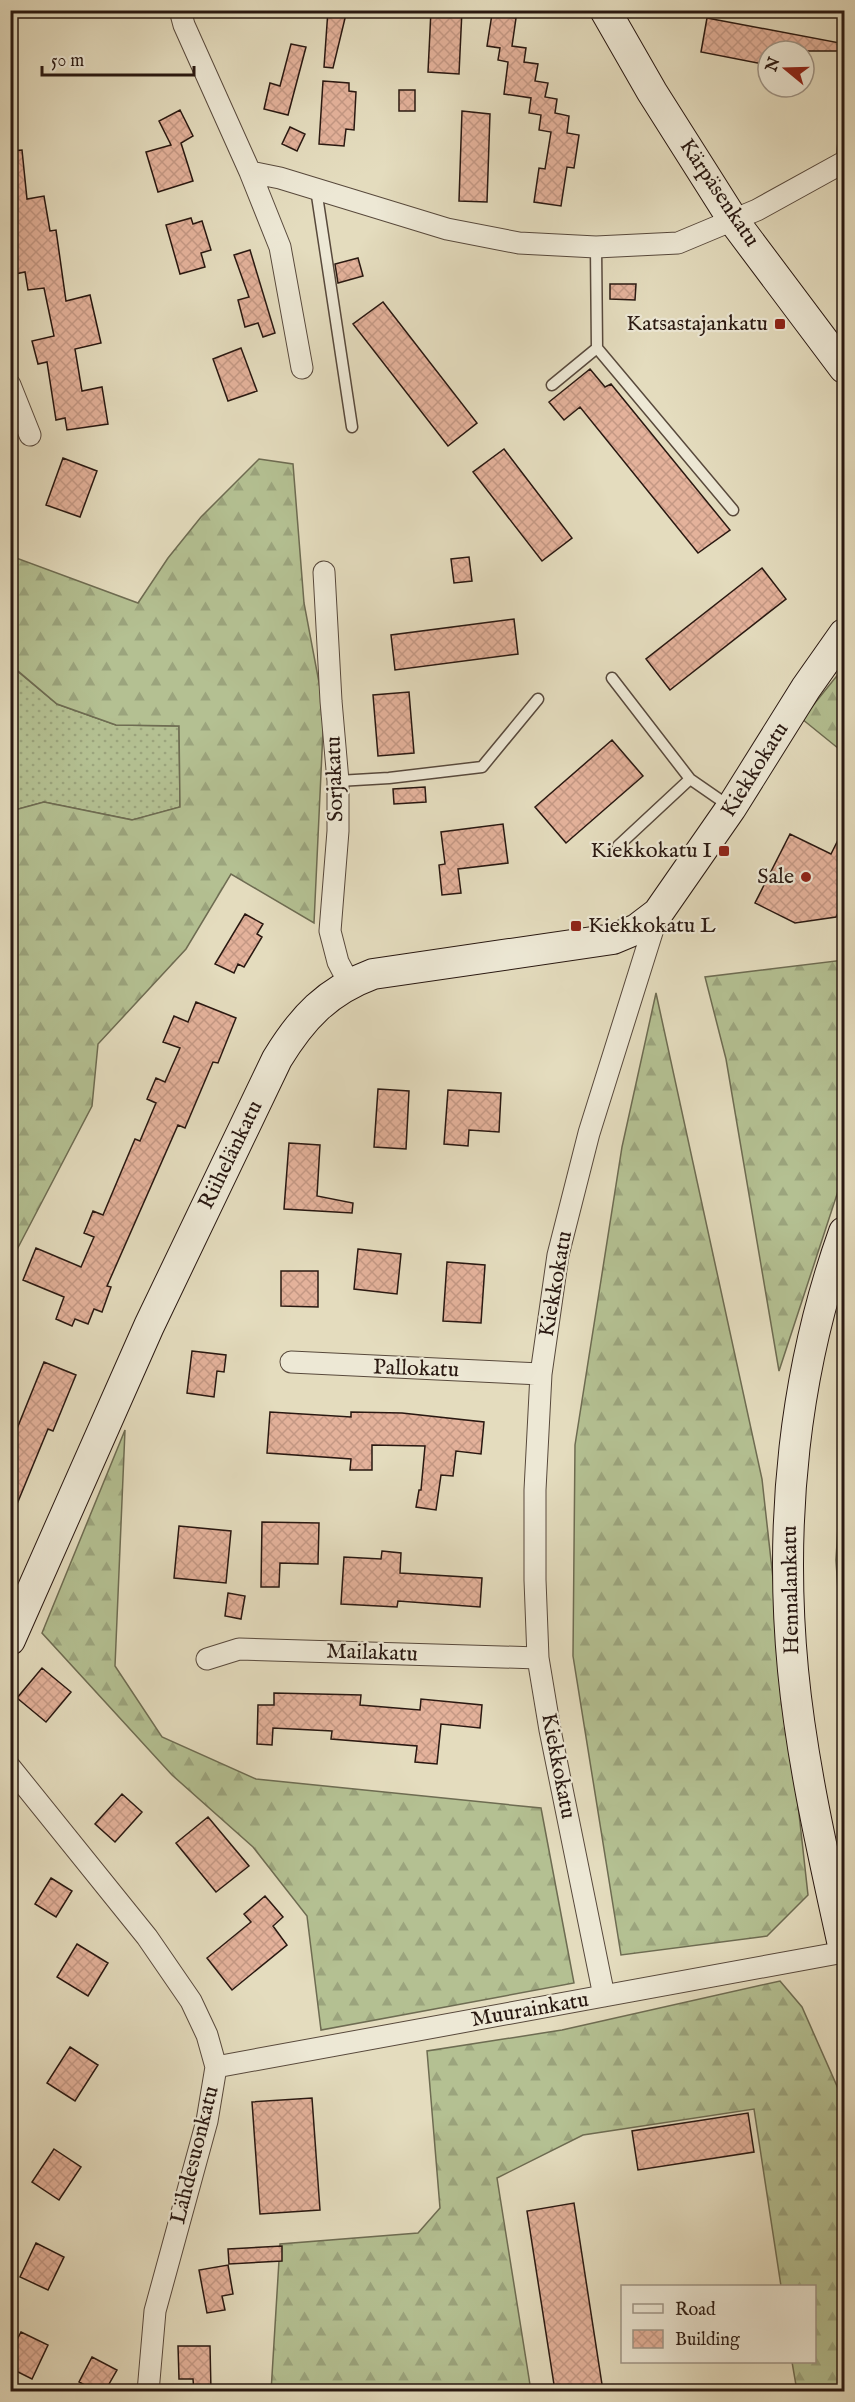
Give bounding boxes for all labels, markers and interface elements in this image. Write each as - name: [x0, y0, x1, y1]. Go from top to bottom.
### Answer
- scale bar: [42, 39, 194, 77]
- north arrow: [756, 39, 816, 99]
- text: 50 m: [51, 50, 84, 73]
- text: N: [762, 55, 785, 76]
- street label: Kärpäsenkatu: [673, 133, 765, 253]
- place label: Katsastajankatu: [626, 310, 768, 338]
- marker: Katsastajankatu: [773, 317, 787, 331]
- street label: Kiekkokatu: [715, 717, 795, 823]
- street label: Sorjakatu: [320, 735, 350, 823]
- place label: Kiekkokatu I: [591, 837, 712, 865]
- marker: Kiekkokatu I: [717, 844, 731, 858]
- place label: Sale: [757, 863, 794, 891]
- marker: Sale: [799, 870, 813, 884]
- place label: Kiekkokatu L: [588, 912, 716, 940]
- marker: Kiekkokatu L: [569, 919, 583, 933]
- street label: Riihelänkatu: [193, 1096, 269, 1214]
- street label: Kiekkokatu: [533, 1229, 579, 1339]
- street label: Pallokatu: [373, 1354, 459, 1384]
- street label: Hennalankatu: [776, 1525, 806, 1655]
- street label: Mailakatu: [326, 1637, 418, 1669]
- street label: Kiekkokatu: [534, 1711, 582, 1821]
- street label: Muurainkatu: [469, 1986, 591, 2034]
- street label: Lähdesuonkatu: [164, 2083, 226, 2227]
- legend: [621, 2285, 816, 2363]
- text: Road: [675, 2299, 716, 2322]
- text: Building: [675, 2329, 740, 2352]

